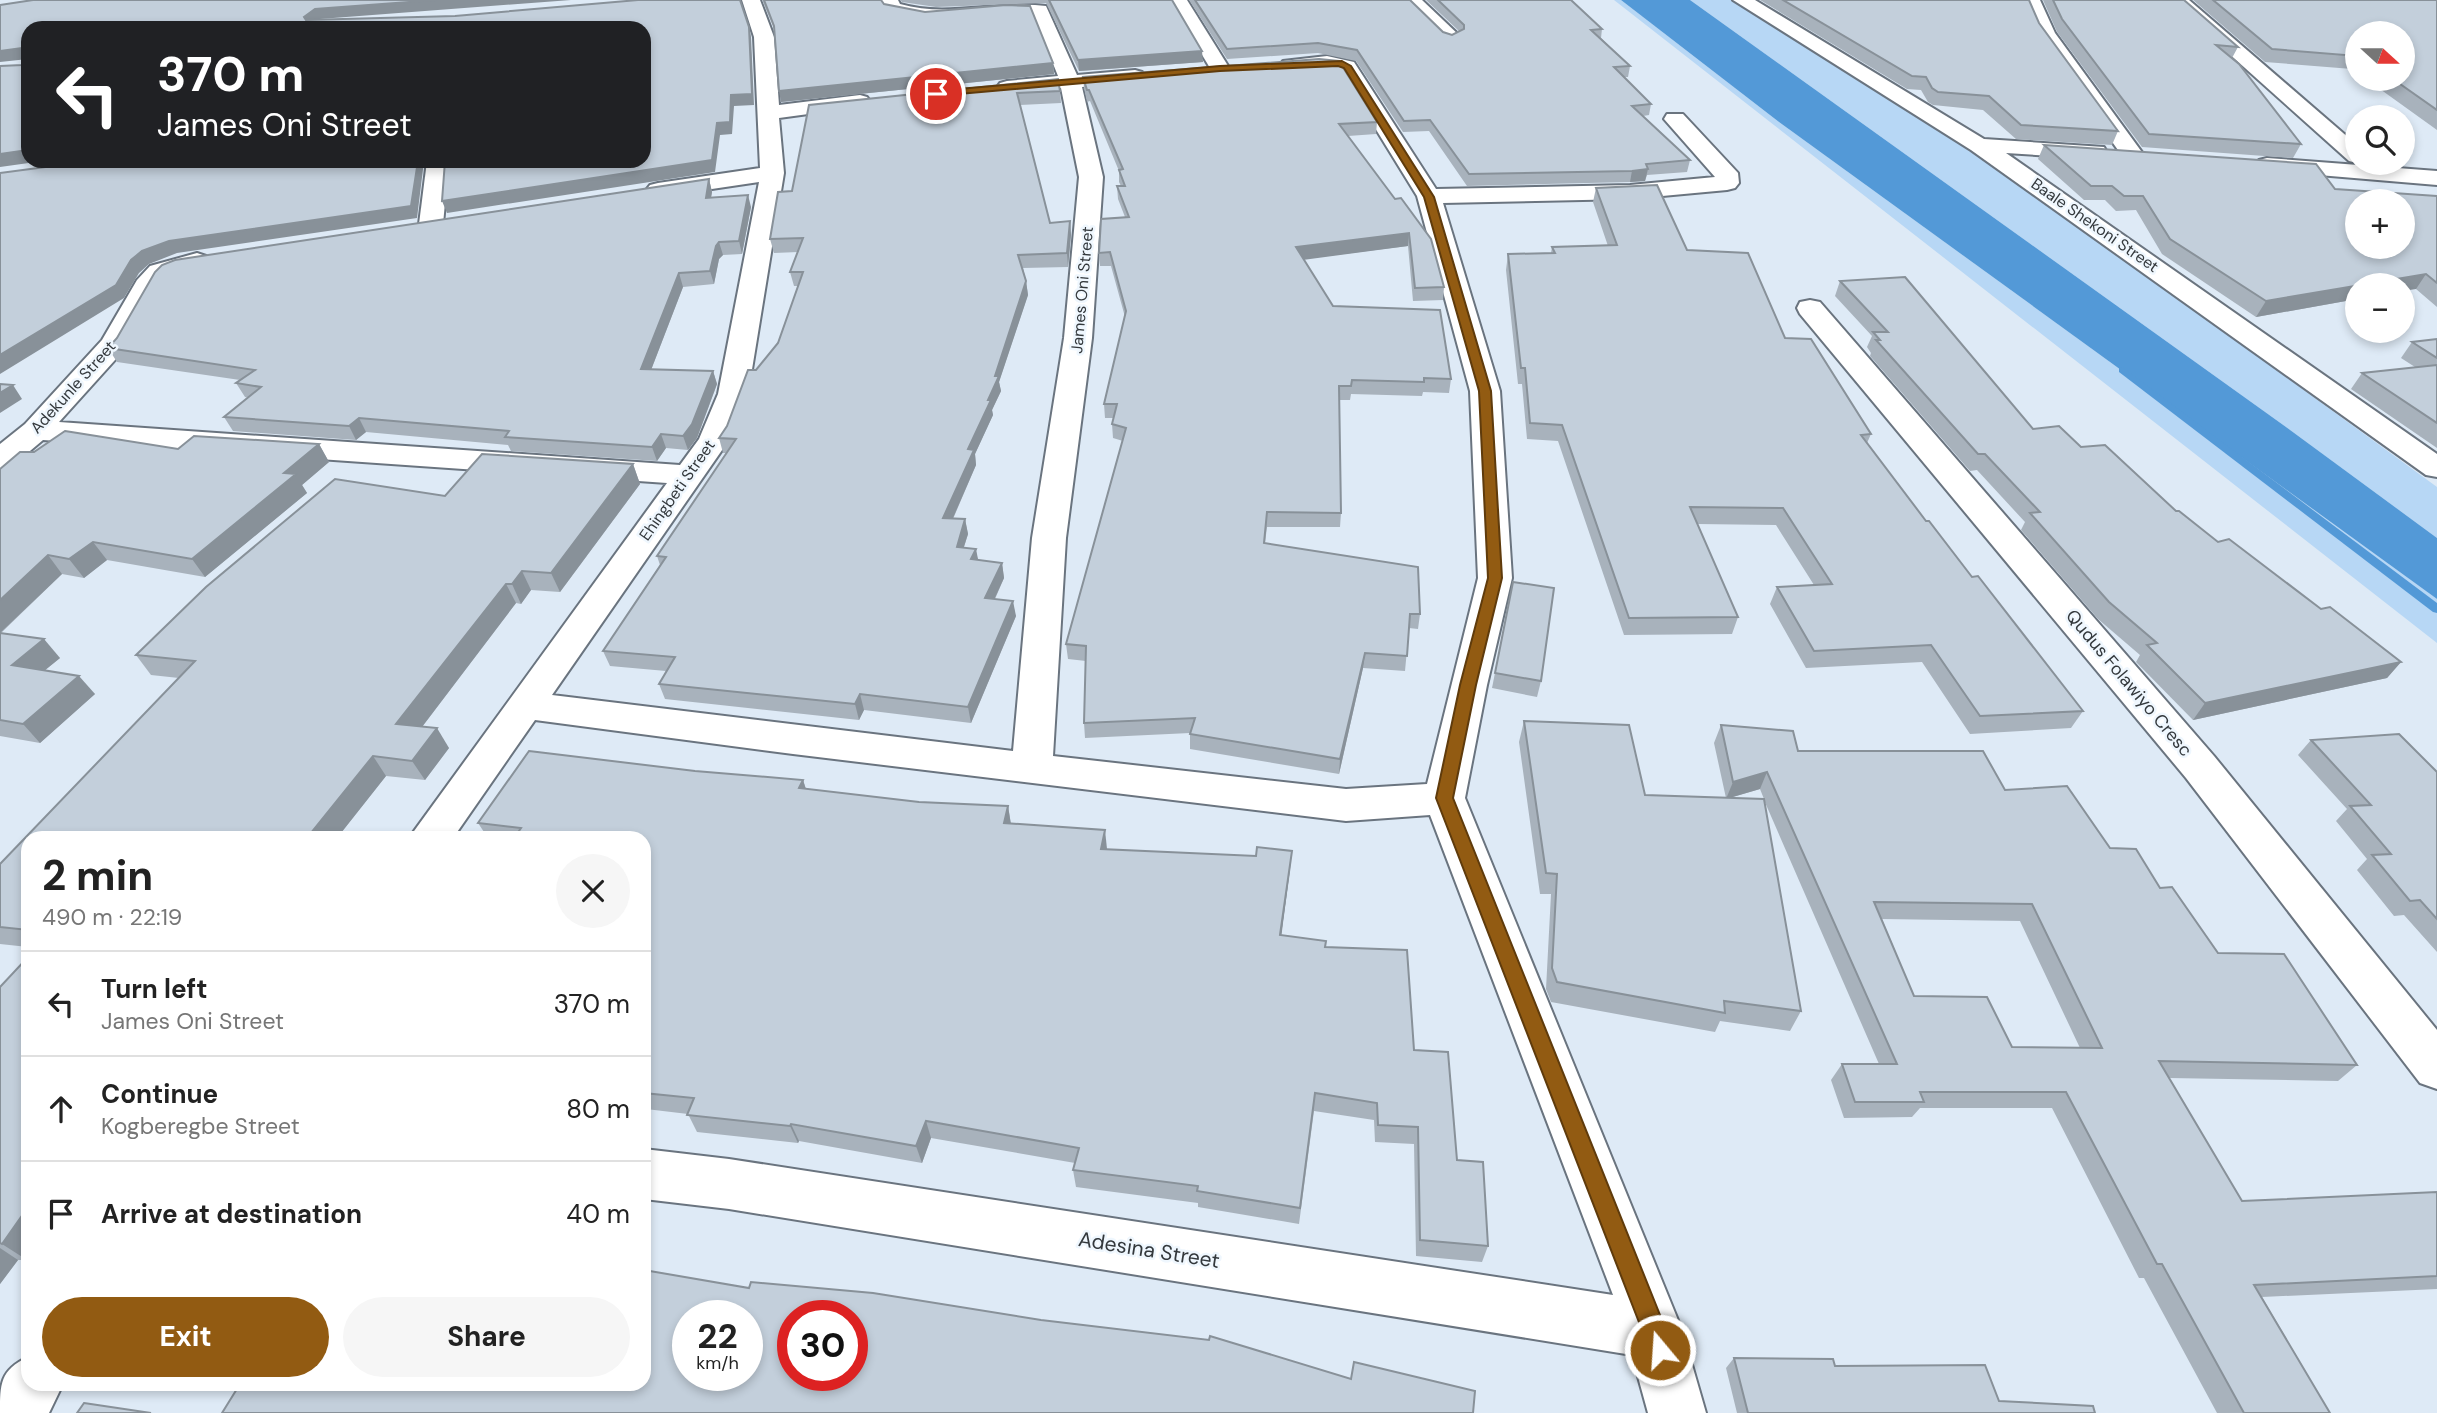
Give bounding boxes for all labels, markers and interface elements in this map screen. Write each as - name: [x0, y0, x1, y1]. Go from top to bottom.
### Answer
- north arrow: [2345, 21, 2415, 91]
- map controls: [2345, 21, 2415, 343]
- text: 370 m: [157, 42, 304, 106]
- icon: left: [42, 49, 133, 140]
- pin: [906, 64, 966, 124]
- icon: arrive: [917, 75, 955, 113]
- text: James Oni Street: [157, 104, 412, 146]
- button: search: [2345, 105, 2415, 175]
- street label: Baale Shekoni Street: [2027, 173, 2163, 277]
- button: +: [2345, 189, 2415, 259]
- street label: James Oni Street: [1066, 226, 1098, 354]
- button: −: [2345, 273, 2415, 343]
- street label: Adekunle Street: [26, 336, 120, 438]
- street label: Ehingbeti Street: [634, 435, 720, 545]
- street label: Qudus Folawiyo Cresc: [2060, 605, 2198, 761]
- text: 2 min: [42, 848, 153, 903]
- button: close: [556, 854, 630, 928]
- text: 490 m · 22:19: [42, 902, 182, 932]
- text: Turn left: [101, 972, 208, 1006]
- icon: left: [42, 985, 80, 1023]
- text: 370 m: [554, 987, 630, 1021]
- text: James Oni Street: [101, 1006, 284, 1036]
- text: Continue: [101, 1077, 218, 1111]
- icon: ahead: [42, 1090, 80, 1128]
- text: 80 m: [566, 1092, 630, 1126]
- text: Kogberegbe Street: [101, 1111, 300, 1141]
- icon: arrive: [42, 1195, 80, 1233]
- text: Arrive at destination: [101, 1197, 362, 1231]
- text: 40 m: [566, 1197, 630, 1231]
- street label: Adesina Street: [1076, 1225, 1222, 1275]
- button: Exit: [42, 1297, 329, 1377]
- button: Share: [343, 1297, 630, 1377]
- speed limit sign: 30: [777, 1300, 868, 1391]
- text: 22: [697, 1313, 738, 1359]
- position arrow: [1623, 1313, 1697, 1387]
- text: km/h: [696, 1351, 739, 1375]

